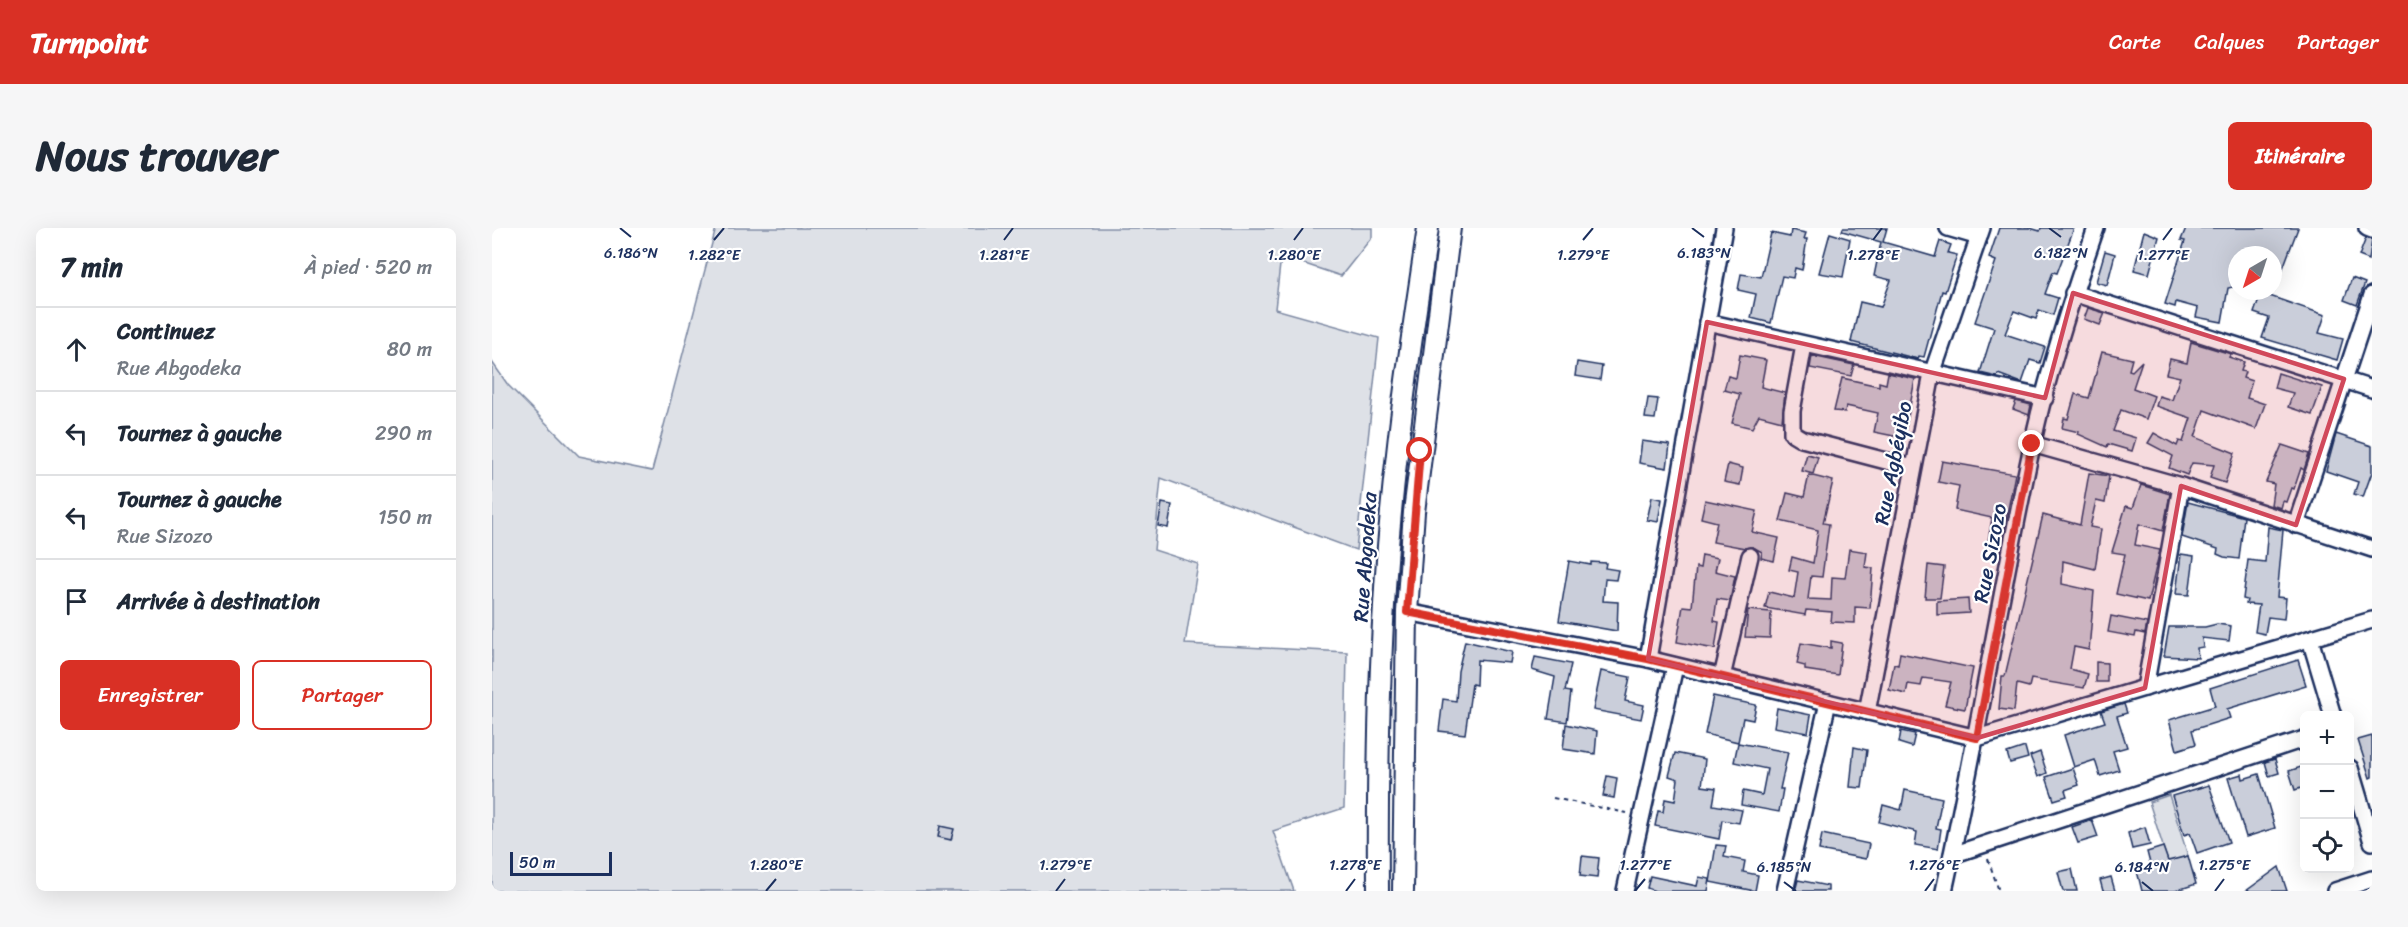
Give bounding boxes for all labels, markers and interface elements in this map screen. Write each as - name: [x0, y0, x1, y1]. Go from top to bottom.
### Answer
- text: Turnpoint: [30, 18, 149, 67]
- text: Carte: [2109, 23, 2161, 61]
- text: Calques: [2194, 23, 2264, 61]
- text: Partager: [2297, 23, 2378, 61]
- text: Nous trouver: [36, 119, 276, 193]
- button: Itinéraire: [2228, 122, 2372, 190]
- text: 6.186°N: [604, 240, 659, 266]
- text: 6.183°N: [1677, 240, 1731, 266]
- text: 6.182°N: [2034, 240, 2089, 266]
- text: 1.282°E: [688, 242, 742, 268]
- text: 1.281°E: [979, 242, 1031, 268]
- text: 1.280°E: [1268, 242, 1322, 268]
- text: 1.279°E: [1557, 242, 1611, 268]
- text: 1.278°E: [1847, 242, 1901, 268]
- text: 1.277°E: [2137, 242, 2190, 268]
- text: 7 min: [60, 244, 123, 290]
- north arrow: [2228, 246, 2282, 300]
- text: À pied · 520 m: [304, 250, 432, 285]
- text: Continuez: [117, 312, 215, 351]
- text: 80 m: [387, 332, 432, 367]
- icon: ahead: [60, 333, 93, 366]
- text: Rue Abgodeka: [117, 351, 241, 386]
- street label: Rue Agbéyibo: [1862, 398, 1924, 528]
- text: Tournez à gauche: [117, 414, 282, 453]
- text: 290 m: [375, 416, 432, 451]
- icon: left: [60, 417, 93, 450]
- route end: [2018, 430, 2044, 456]
- route start: [1406, 437, 1432, 463]
- text: Tournez à gauche: [117, 480, 282, 519]
- street label: Rue Abgodeka: [1342, 490, 1389, 623]
- text: 150 m: [378, 500, 432, 535]
- street label: Rue Sizozo: [1962, 500, 2018, 606]
- icon: left: [60, 501, 93, 534]
- text: Rue Sizozo: [117, 519, 213, 554]
- text: Arrivée à destination: [117, 582, 320, 621]
- icon: arrive: [60, 585, 93, 618]
- button: Enregistrer: [60, 660, 240, 730]
- button: Partager: [252, 660, 432, 730]
- map controls: [2300, 711, 2354, 873]
- button: +: [2300, 711, 2354, 765]
- button: −: [2300, 765, 2354, 819]
- button: locate: [2300, 819, 2354, 873]
- text: 50 m: [519, 848, 555, 877]
- scale bar: [510, 849, 612, 876]
- text: 1.280°E: [750, 852, 804, 878]
- text: 1.279°E: [1039, 852, 1093, 878]
- text: 1.278°E: [1329, 852, 1383, 878]
- text: 1.277°E: [1619, 852, 1672, 878]
- text: 1.276°E: [1908, 852, 1961, 878]
- text: 1.275°E: [2198, 852, 2252, 878]
- text: 6.185°N: [1757, 854, 1812, 880]
- text: 6.184°N: [2115, 854, 2170, 880]

